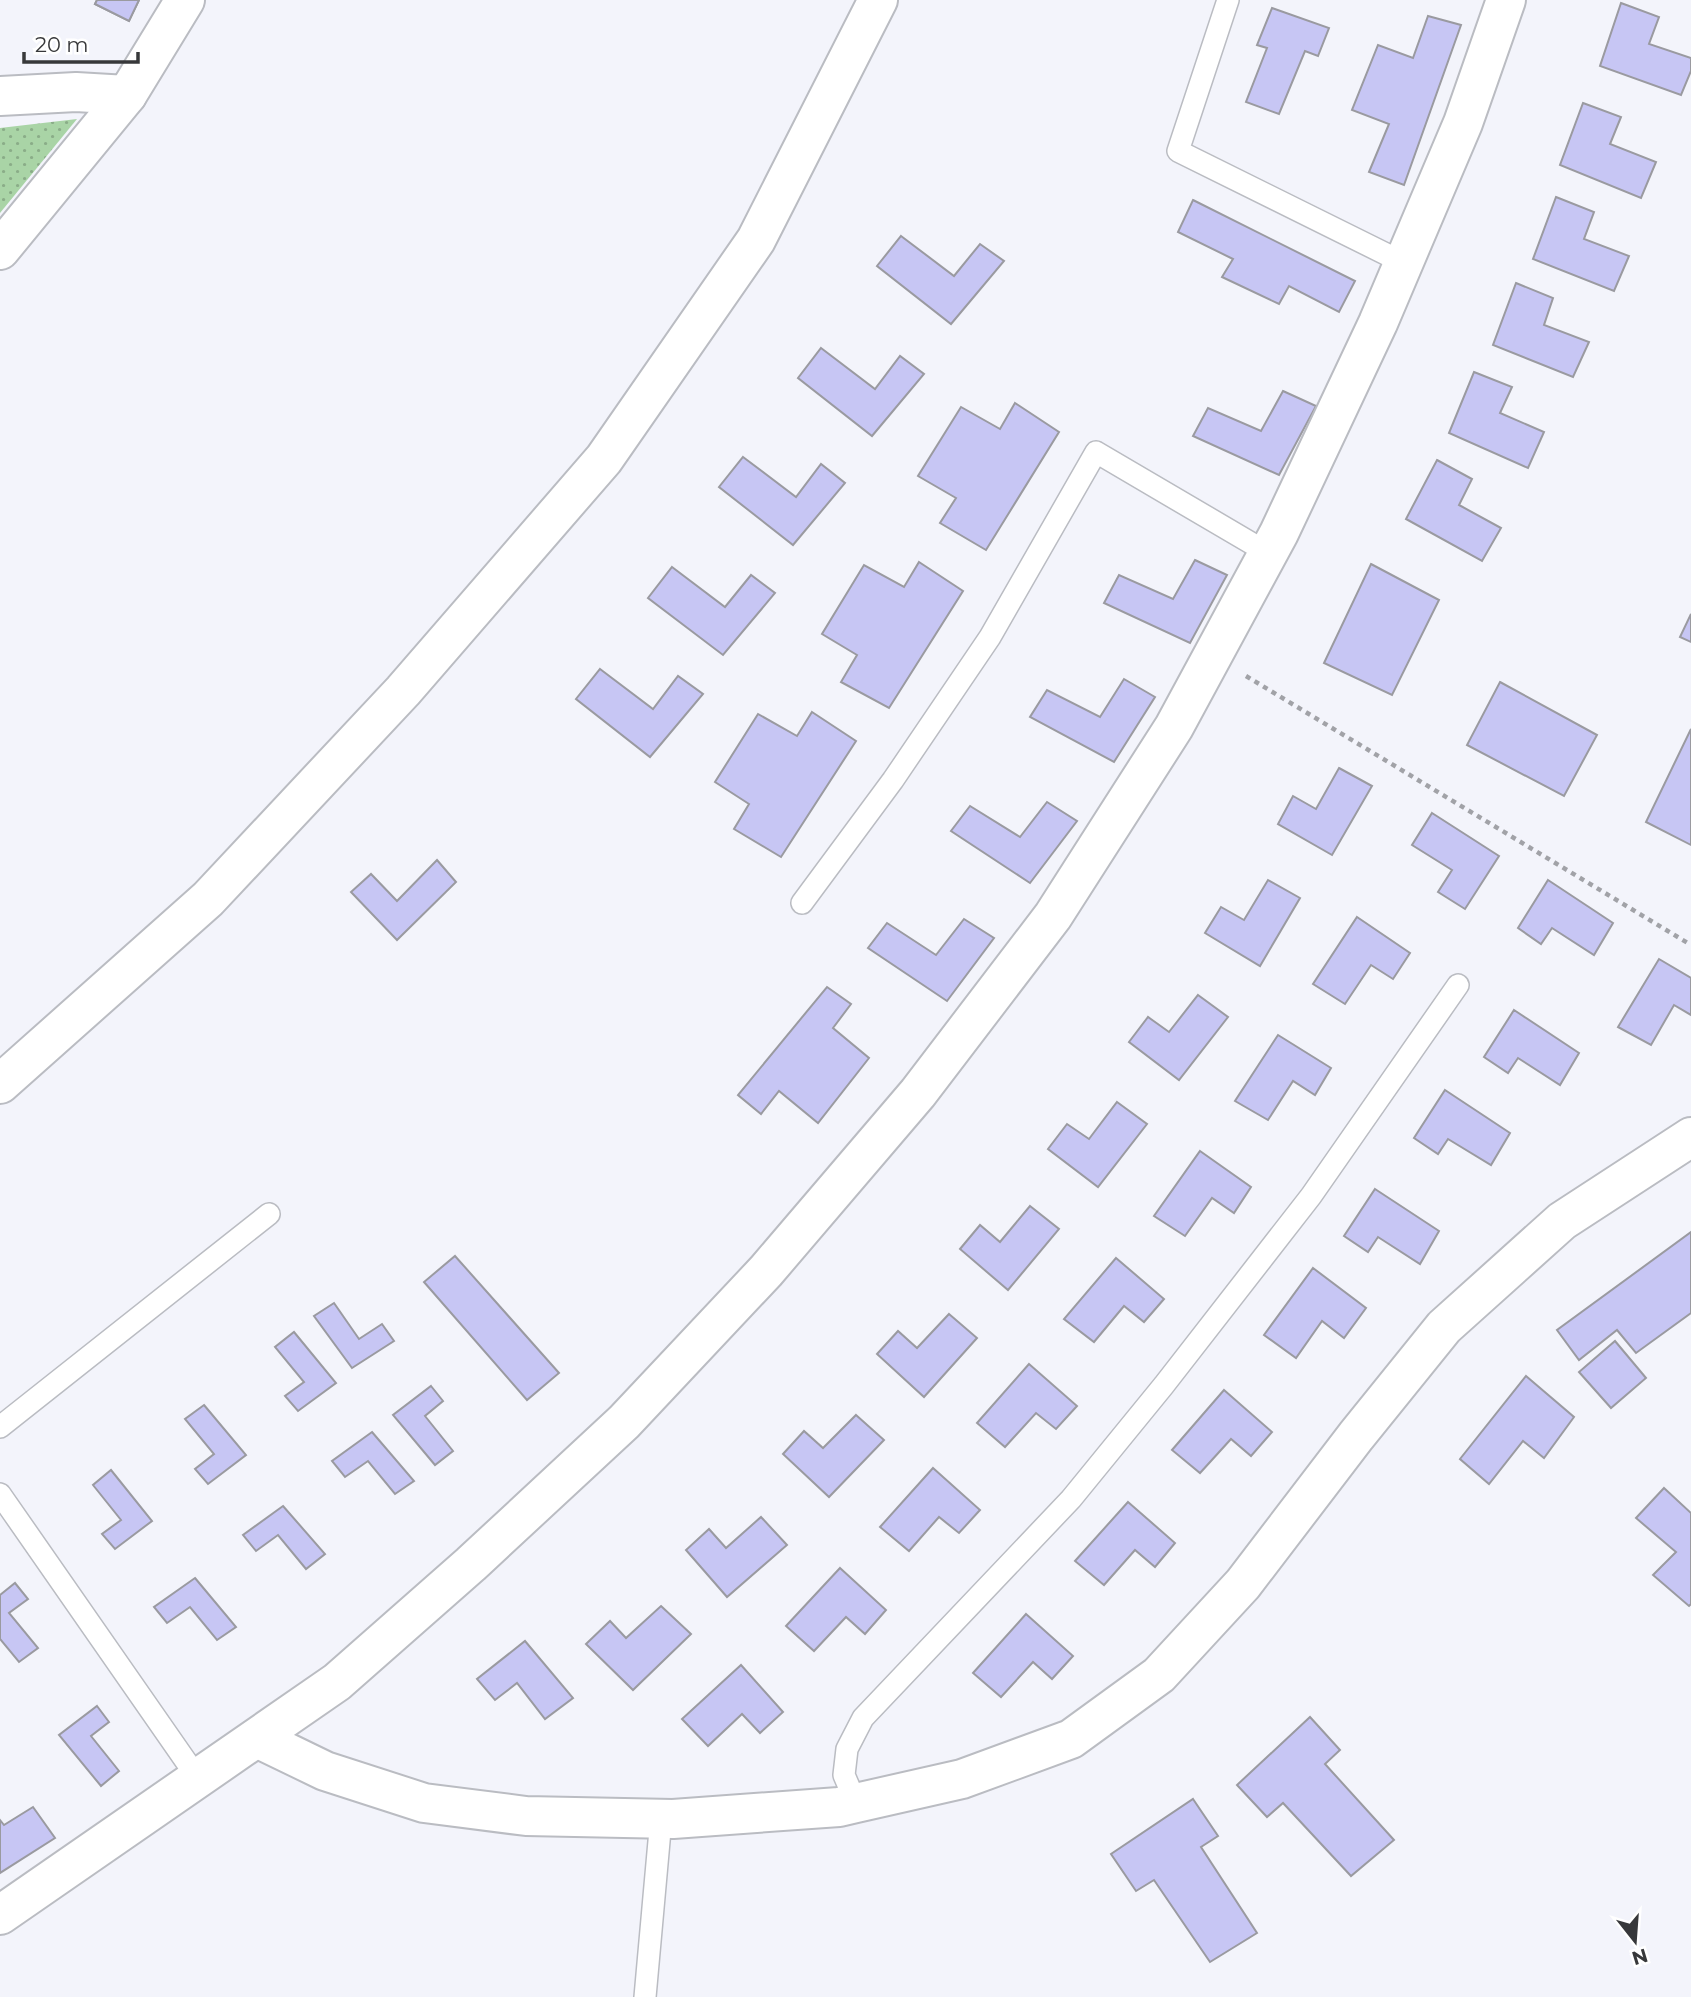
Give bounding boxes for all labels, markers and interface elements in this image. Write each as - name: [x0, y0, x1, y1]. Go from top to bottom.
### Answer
- scale bar: [24, 21, 138, 65]
- text: 20 m: [35, 32, 89, 57]
- north arrow: [1600, 1906, 1670, 1976]
- text: N: [1629, 1944, 1651, 1970]

